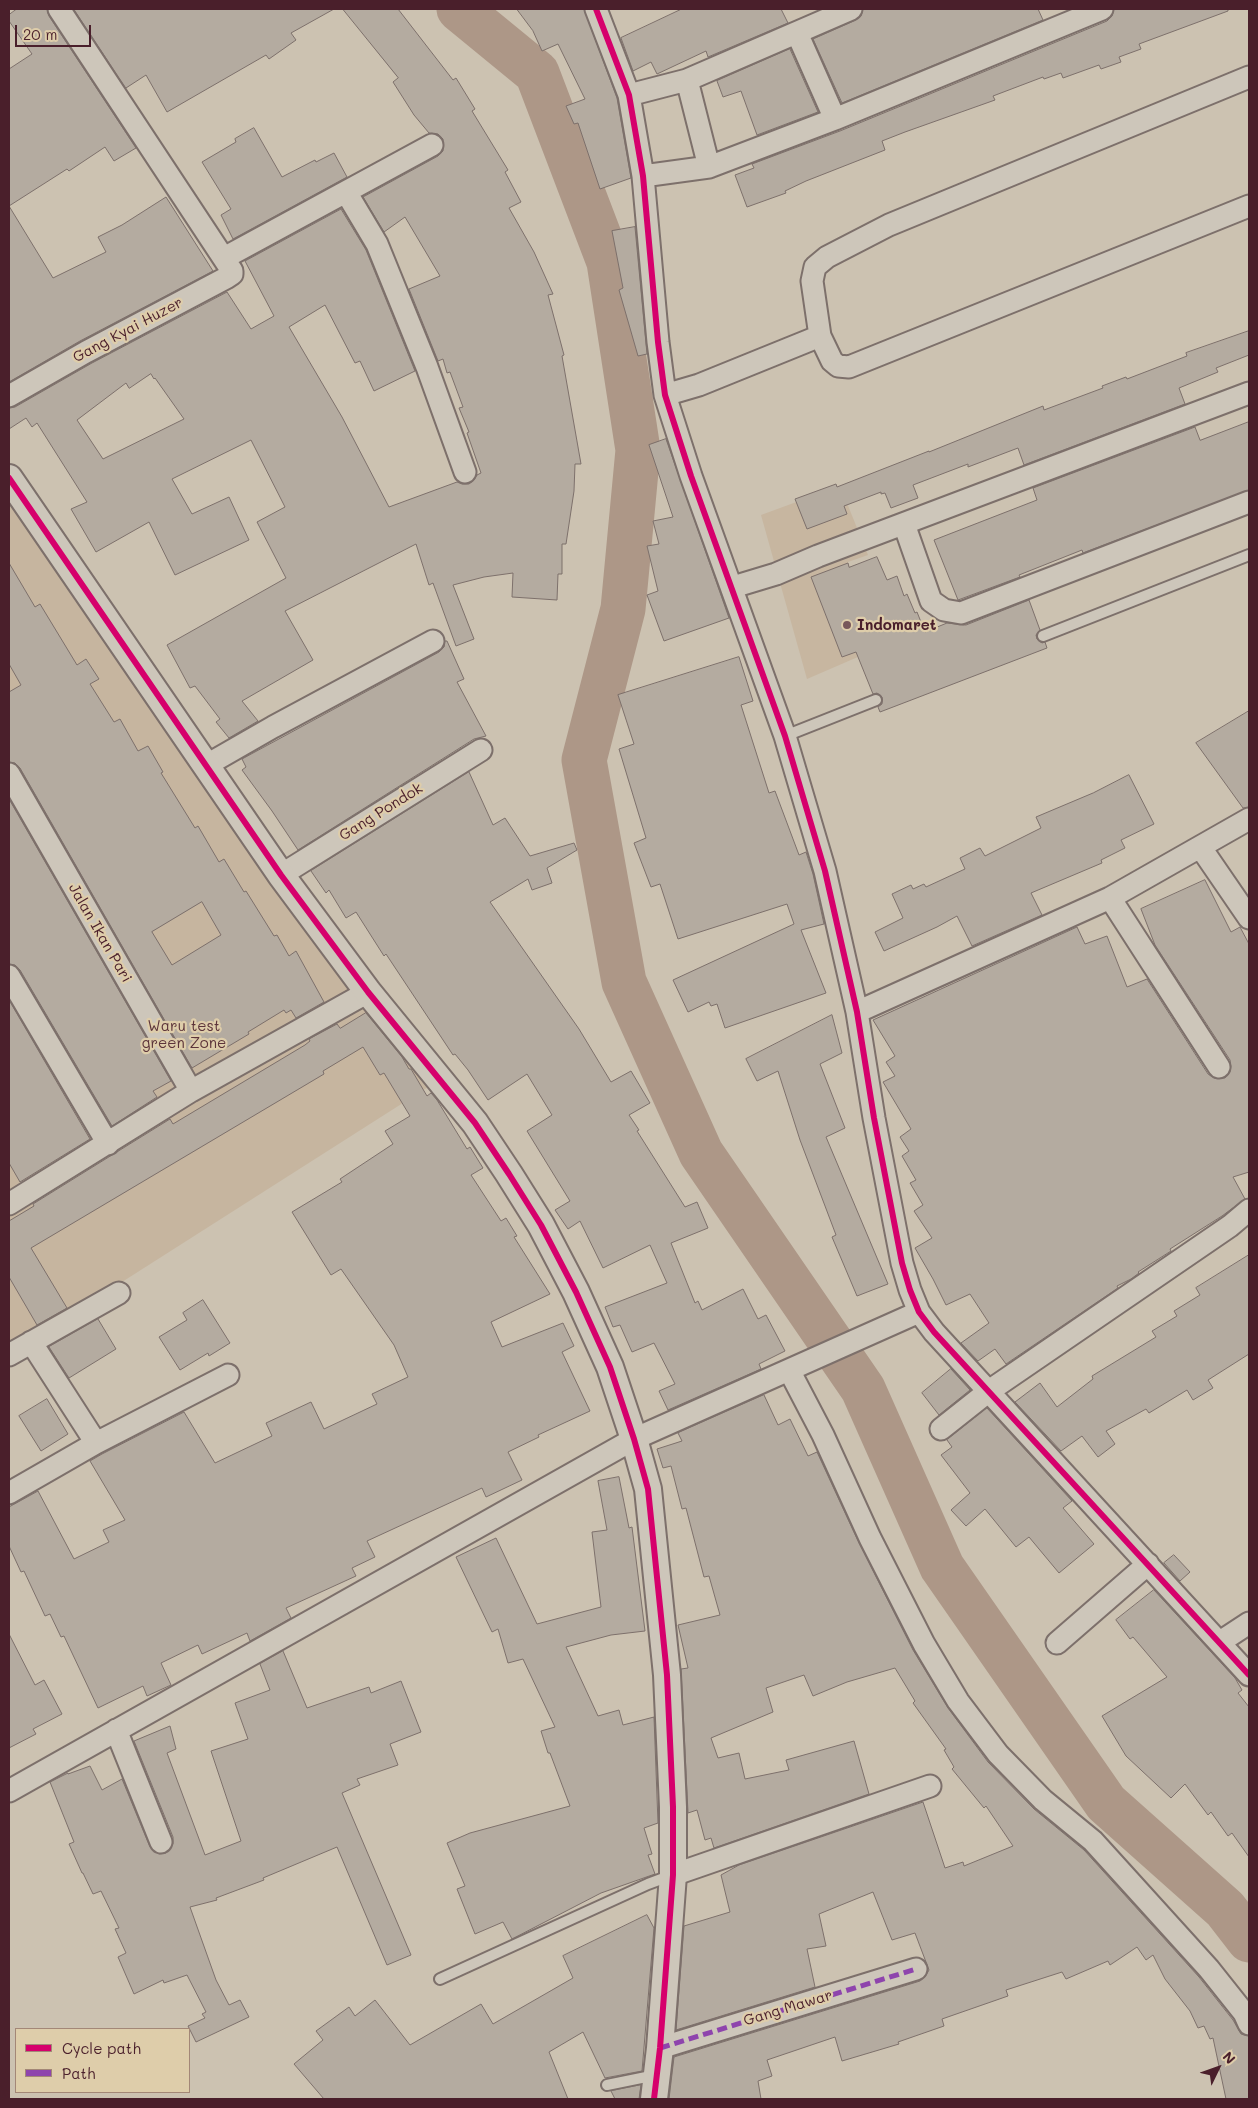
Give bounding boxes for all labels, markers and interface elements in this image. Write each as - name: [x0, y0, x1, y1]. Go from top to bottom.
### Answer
- scale bar: [18, 15, 94, 47]
- text: 20 m: [23, 24, 57, 44]
- street label: Gang Kyai Huzer: [70, 293, 186, 367]
- place label: Indomaret: [857, 616, 936, 634]
- marker: Indomaret: [841, 619, 853, 631]
- street label: Gang Pondok: [336, 779, 426, 845]
- street label: Jalan Ikan Pari: [64, 880, 136, 986]
- park label: Waru test green Zone: [142, 1017, 226, 1052]
- street label: Gang Mawar: [741, 1986, 835, 2030]
- legend: [15, 2028, 190, 2093]
- text: Cycle path: [62, 2038, 141, 2058]
- north arrow: [1193, 2043, 1243, 2093]
- text: N: [1219, 2047, 1240, 2068]
- text: Path: [62, 2063, 96, 2083]

